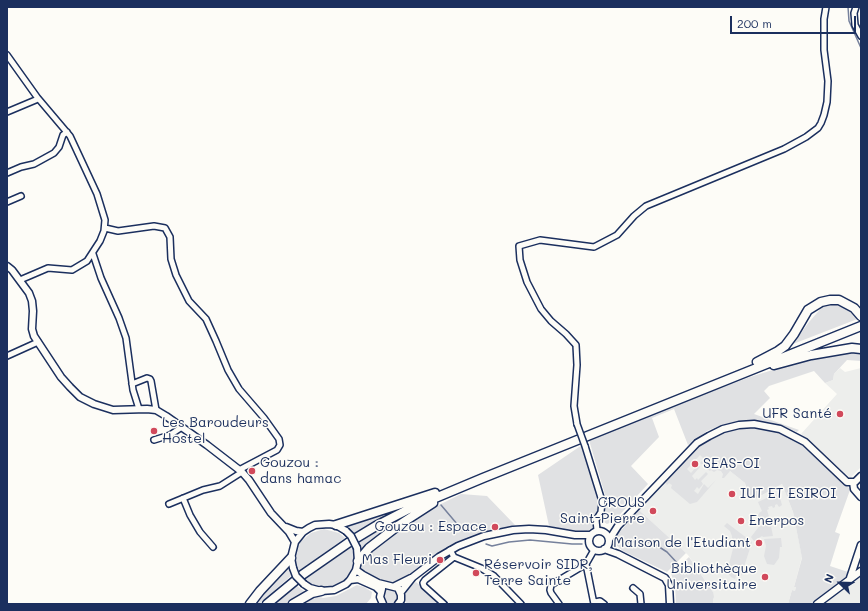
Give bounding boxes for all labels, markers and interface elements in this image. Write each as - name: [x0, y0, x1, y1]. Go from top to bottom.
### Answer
- scale bar: [732, 8, 858, 34]
- text: 200 m: [737, 15, 772, 31]
- place label: UFR Santé: [762, 406, 832, 422]
- marker: UFR Santé: [835, 409, 845, 419]
- place label: Les Baroudeurs Hostel: [162, 415, 269, 448]
- marker: Les Baroudeurs Hostel: [149, 426, 159, 436]
- place label: Gouzou : dans hamac: [260, 455, 341, 488]
- place label: SEAS-OI: [703, 456, 760, 472]
- marker: SEAS-OI: [690, 459, 700, 469]
- marker: Gouzou : dans hamac: [247, 466, 257, 476]
- place label: IUT ET ESIROI: [740, 486, 836, 502]
- marker: IUT ET ESIROI: [727, 489, 737, 499]
- place label: CROUS Saint-Pierre: [560, 495, 645, 528]
- marker: CROUS Saint-Pierre: [648, 506, 658, 516]
- place label: Enerpos: [749, 513, 804, 529]
- marker: Enerpos: [736, 516, 746, 526]
- place label: Gouzou : Espace: [375, 519, 487, 535]
- marker: Gouzou : Espace: [490, 522, 500, 532]
- place label: Maison de l'Etudiant: [613, 535, 751, 551]
- marker: Maison de l'Etudiant: [754, 538, 764, 548]
- place label: Mas Fleuri: [362, 552, 432, 568]
- marker: Mas Fleuri: [435, 555, 445, 565]
- place label: Réservoir SIDR, Terre Sainte: [484, 557, 593, 590]
- place label: Bibliothèque Universitaire: [667, 561, 757, 594]
- north arrow: [820, 563, 860, 603]
- marker: Réservoir SIDR, Terre Sainte: [471, 568, 481, 578]
- text: N: [820, 571, 837, 585]
- marker: Bibliothèque Universitaire: [760, 572, 770, 582]

